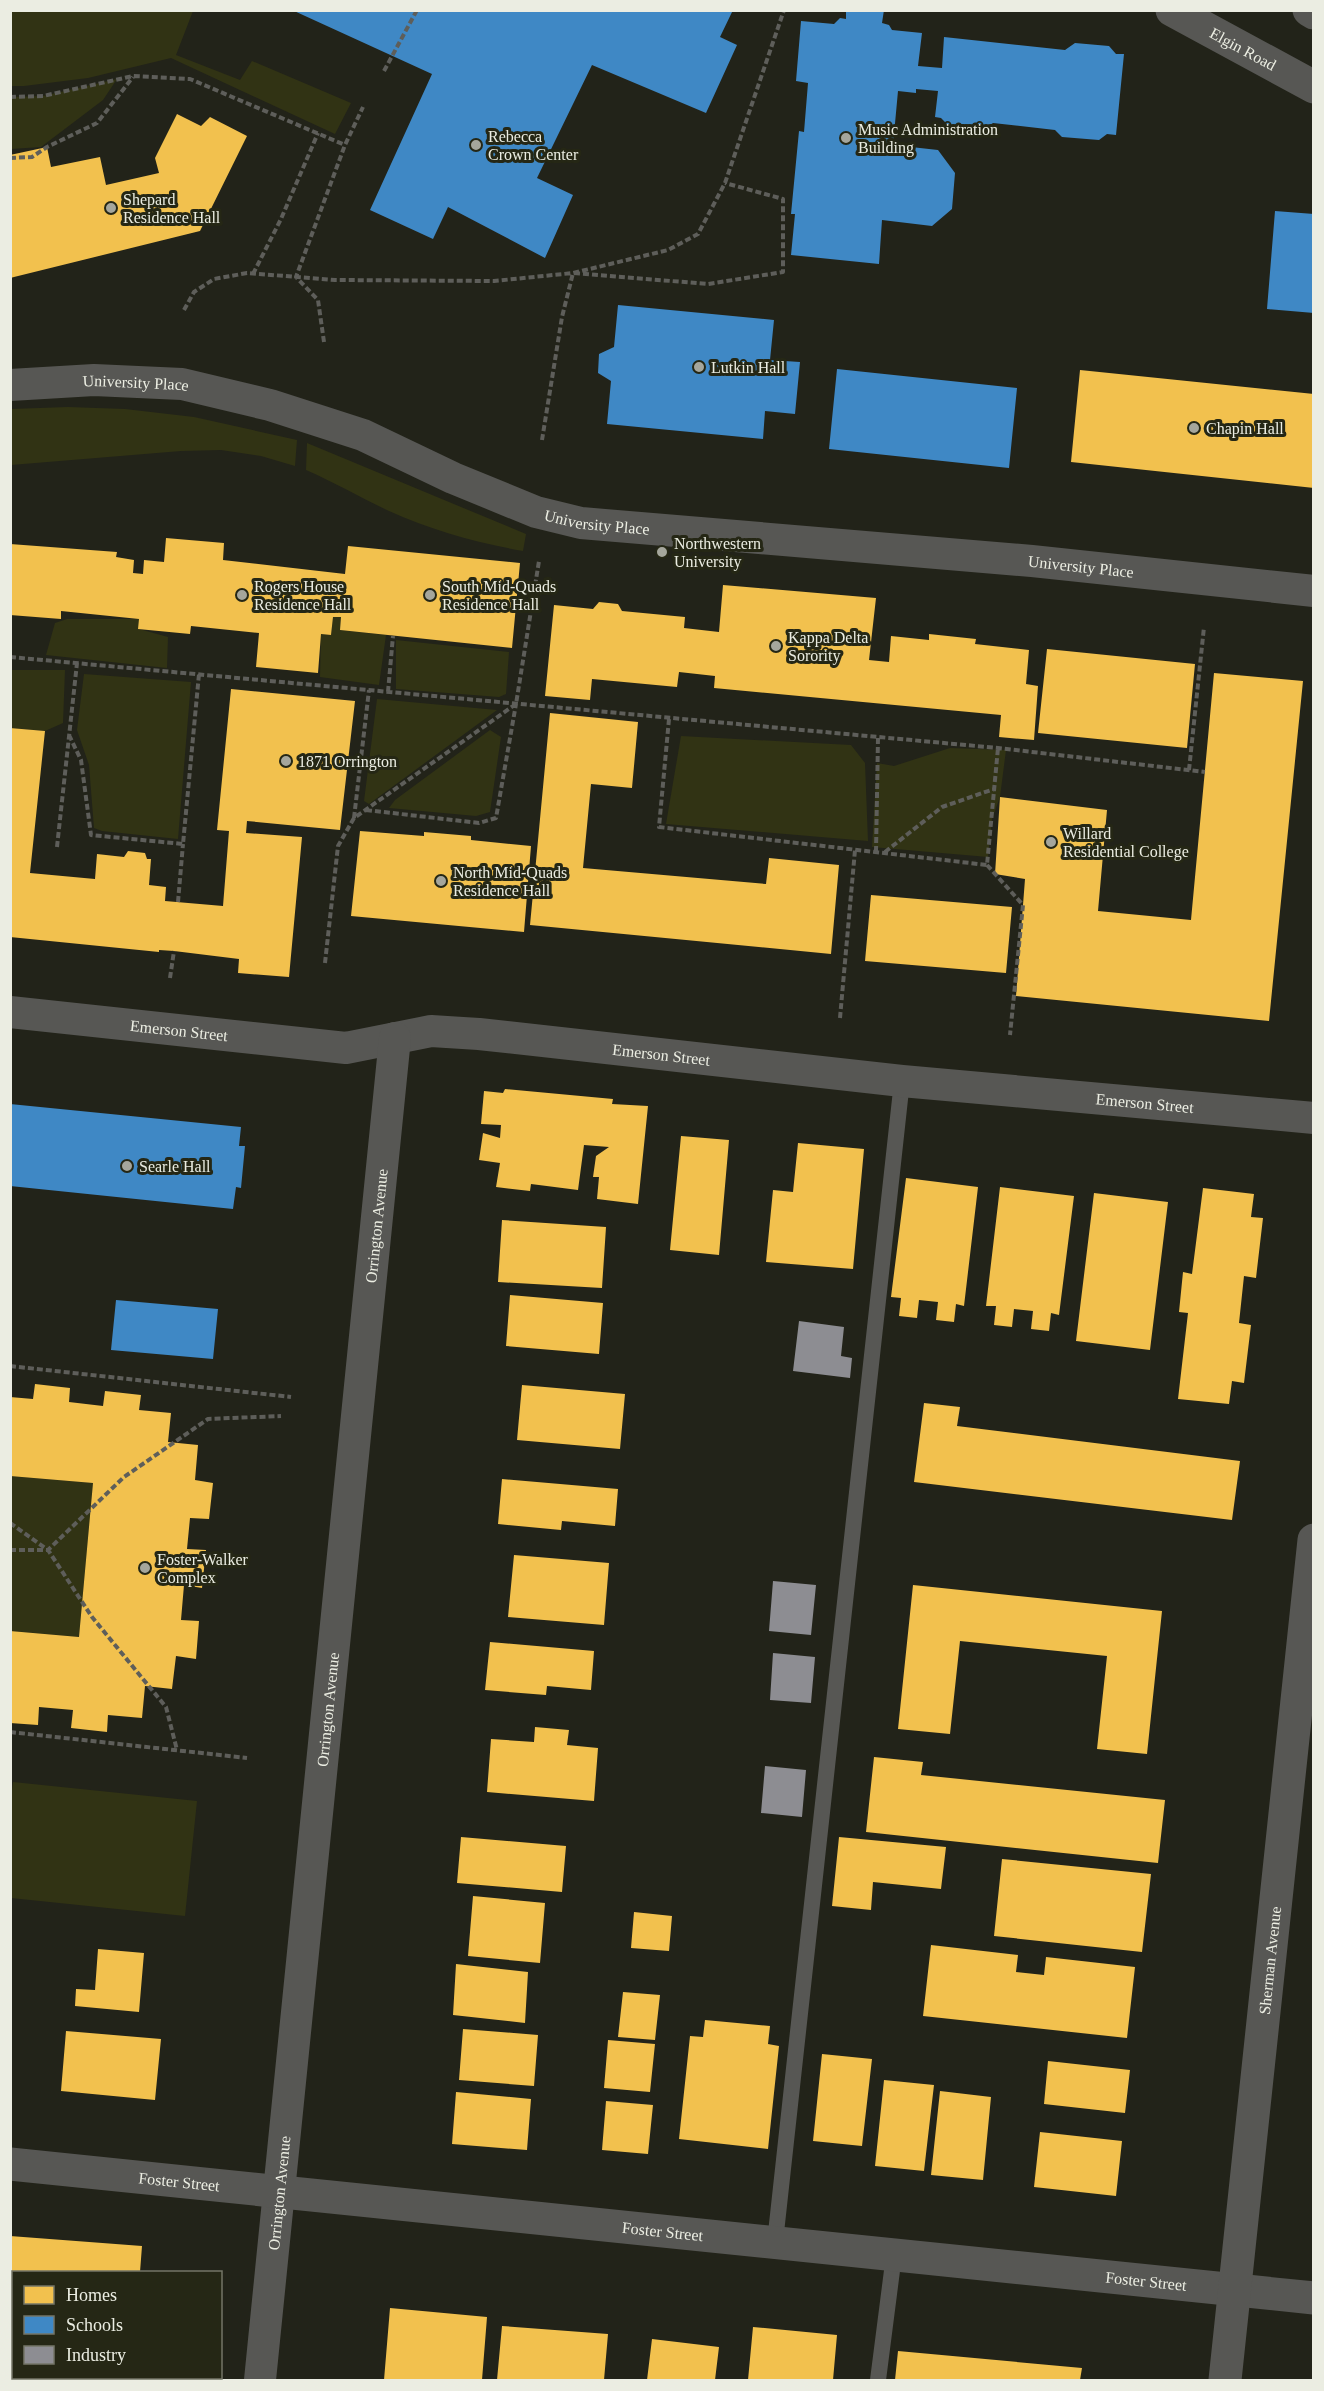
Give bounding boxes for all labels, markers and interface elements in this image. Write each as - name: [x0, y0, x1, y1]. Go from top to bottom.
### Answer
- street label: Elgin Road: [1207, 24, 1279, 74]
- place label: Music Administration Building: [858, 121, 998, 157]
- place label: Rebecca Crown Center: [488, 128, 579, 163]
- marker: Music Administration Building: [839, 131, 853, 145]
- marker: Rebecca Crown Center: [469, 138, 483, 152]
- place label: Shepard Residence Hall: [123, 191, 221, 226]
- marker: Shepard Residence Hall: [104, 201, 118, 215]
- place label: Lutkin Hall: [711, 359, 786, 376]
- marker: Lutkin Hall: [692, 360, 706, 374]
- street label: University Place: [82, 372, 191, 394]
- place label: Chapin Hall: [1206, 420, 1284, 438]
- marker: Chapin Hall: [1187, 421, 1201, 435]
- street label: University Place: [543, 506, 650, 538]
- place label: Northwestern University: [674, 535, 761, 571]
- marker: Northwestern University: [655, 545, 669, 559]
- street label: University Place: [1027, 553, 1135, 581]
- place label: Rogers House Residence Hall: [254, 578, 352, 613]
- place label: South Mid-Quads Residence Hall: [442, 578, 556, 613]
- marker: Rogers House Residence Hall: [235, 588, 249, 602]
- marker: South Mid-Quads Residence Hall: [423, 588, 437, 602]
- place label: Kappa Delta Sorority: [788, 629, 868, 665]
- marker: Kappa Delta Sorority: [769, 639, 783, 653]
- place label: 1871 Orrington: [298, 753, 397, 771]
- marker: 1871 Orrington: [279, 754, 293, 768]
- place label: Willard Residential College: [1063, 825, 1189, 861]
- marker: Willard Residential College: [1044, 835, 1058, 849]
- place label: North Mid-Quads Residence Hall: [453, 864, 567, 899]
- marker: North Mid-Quads Residence Hall: [434, 874, 448, 888]
- street label: Emerson Street: [129, 1017, 229, 1044]
- street label: Emerson Street: [611, 1041, 711, 1069]
- street label: Emerson Street: [1095, 1090, 1195, 1116]
- place label: Searle Hall: [139, 1158, 211, 1175]
- marker: Searle Hall: [120, 1159, 134, 1173]
- street label: Orrington Avenue: [362, 1168, 391, 1284]
- place label: Foster-Walker Complex: [157, 1551, 248, 1587]
- marker: Foster-Walker Complex: [138, 1561, 152, 1575]
- street label: Orrington Avenue: [314, 1651, 342, 1767]
- street label: Sherman Avenue: [1256, 1905, 1284, 2015]
- street label: Orrington Avenue: [265, 2135, 294, 2251]
- street label: Foster Street: [138, 2169, 221, 2195]
- street label: Foster Street: [621, 2219, 704, 2244]
- street label: Foster Street: [1105, 2269, 1188, 2294]
- legend: [12, 2271, 222, 2379]
- text: Homes: [66, 2285, 117, 2305]
- text: Schools: [66, 2315, 123, 2335]
- text: Industry: [66, 2345, 126, 2365]

